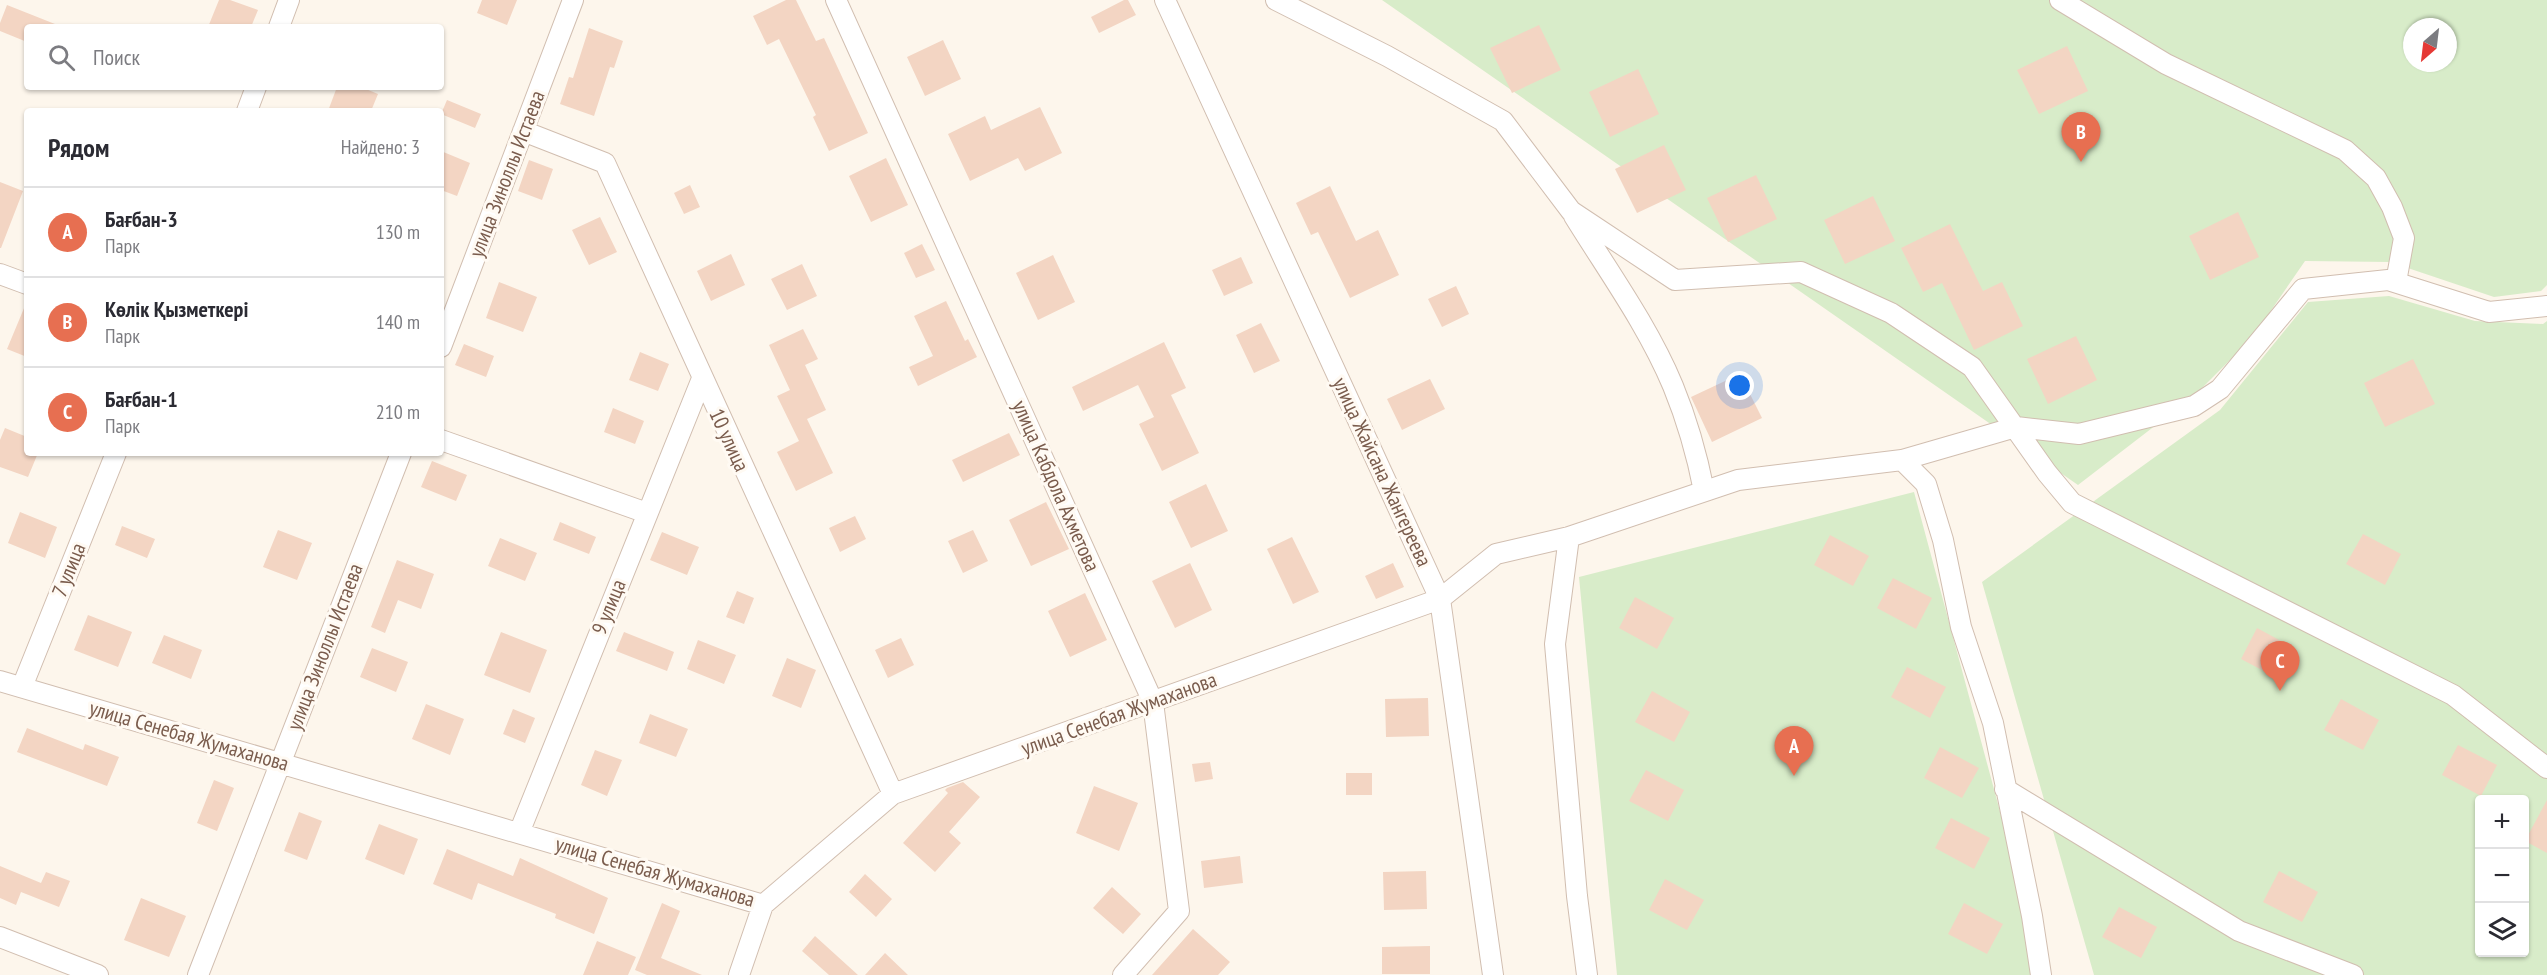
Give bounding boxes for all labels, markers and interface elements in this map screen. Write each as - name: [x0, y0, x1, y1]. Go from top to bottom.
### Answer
- north arrow: [2403, 18, 2457, 72]
- search box: [24, 24, 444, 90]
- icon: search: [45, 41, 78, 74]
- text: Поиск: [93, 43, 140, 71]
- street label: улица Зиноллы Истаева: [462, 87, 551, 261]
- pin: B: [2062, 112, 2100, 162]
- text: Рядом: [48, 131, 109, 164]
- text: Найдено: 3: [341, 134, 420, 160]
- text: Бағбан-3: [105, 205, 178, 233]
- text: A: [62, 219, 73, 245]
- text: 130 m: [376, 219, 420, 245]
- text: Парк: [105, 233, 140, 259]
- text: Көлік Қызметкері: [105, 295, 248, 323]
- text: B: [63, 309, 72, 335]
- text: 140 m: [376, 309, 420, 335]
- text: Парк: [105, 323, 140, 349]
- your location: [1725, 371, 1754, 400]
- street label: улица Жайсана Жангереева: [1327, 373, 1438, 571]
- text: Бағбан-1: [105, 385, 178, 413]
- street label: улица Кабдола Ахметова: [1007, 396, 1106, 576]
- text: C: [63, 399, 72, 425]
- text: 210 m: [376, 399, 420, 425]
- street label: 10 улица: [703, 404, 756, 476]
- text: Парк: [105, 413, 140, 439]
- street label: 7 улица: [46, 539, 92, 601]
- street label: улица Зиноллы Истаева: [280, 560, 369, 734]
- street label: 9 улица: [585, 575, 632, 638]
- pin: C: [2260, 642, 2300, 691]
- street label: улица Сенебая Жумаханова: [1017, 666, 1220, 761]
- street label: улица Сенебая Жумаханова: [86, 694, 292, 777]
- pin: A: [1774, 726, 1814, 776]
- map controls: [2475, 795, 2529, 957]
- button: +: [2475, 795, 2529, 849]
- street label: улица Сенебая Жумаханова: [552, 830, 758, 913]
- button: −: [2475, 849, 2529, 903]
- button: layers: [2475, 903, 2529, 957]

